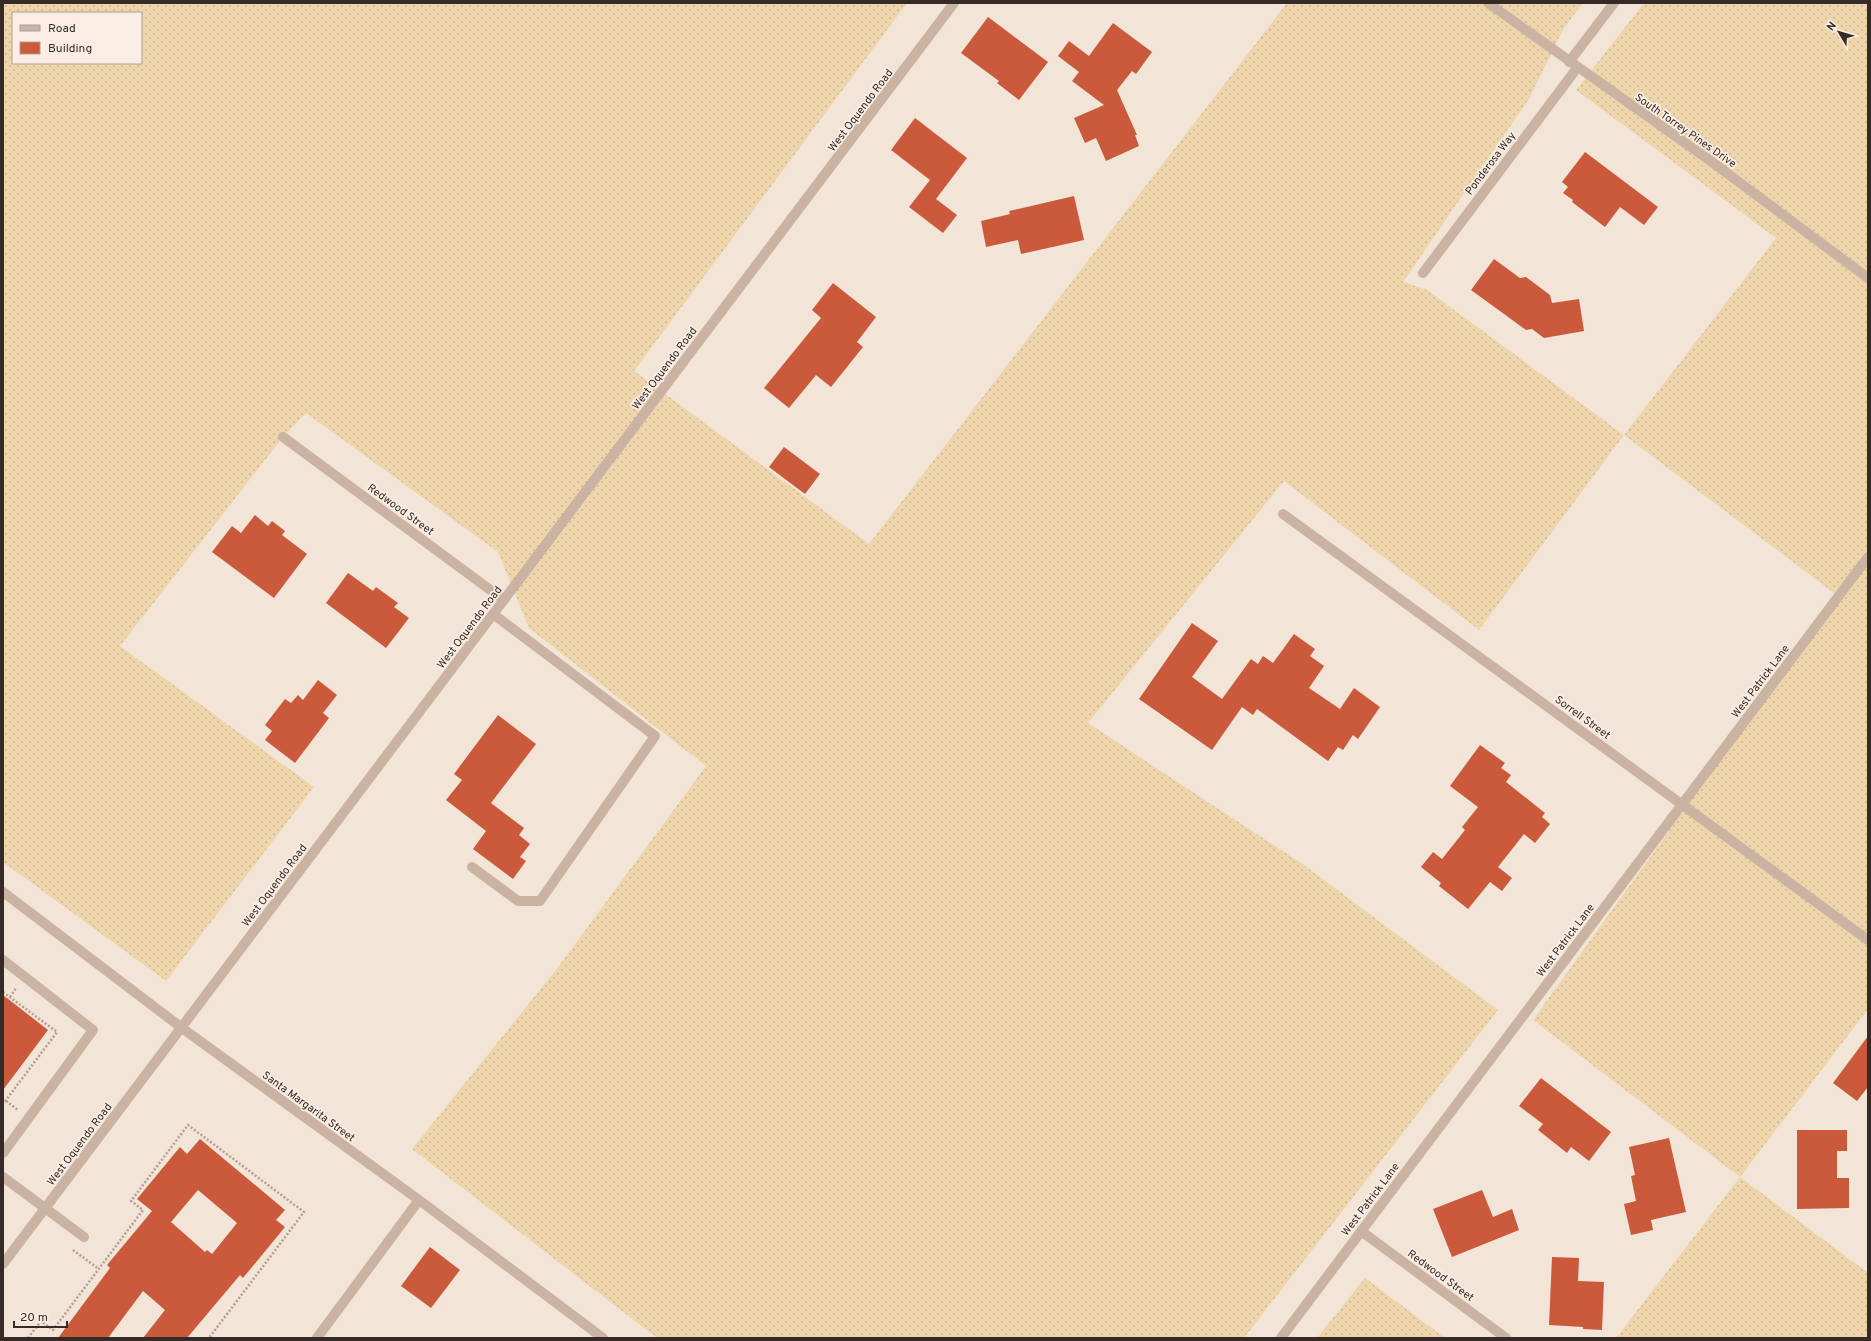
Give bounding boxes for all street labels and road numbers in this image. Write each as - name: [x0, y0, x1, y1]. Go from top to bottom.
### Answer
- street label: West Oquendo Road: [825, 67, 896, 155]
- street label: South Torrey Pines Drive: [1632, 91, 1739, 171]
- street label: Ponderosa Way: [1463, 129, 1519, 198]
- street label: West Oquendo Road: [629, 325, 700, 413]
- street label: Redwood Street: [364, 481, 436, 539]
- street label: West Oquendo Road: [434, 584, 505, 672]
- street label: West Patrick Lane: [1729, 642, 1793, 721]
- street label: Sorrell Street: [1552, 693, 1613, 743]
- street label: West Oquendo Road: [239, 842, 310, 930]
- street label: West Patrick Lane: [1534, 901, 1598, 980]
- street label: Santa Margarita Street: [259, 1068, 358, 1145]
- street label: West Oquendo Road: [44, 1101, 115, 1189]
- street label: West Patrick Lane: [1339, 1160, 1403, 1239]
- street label: Redwood Street: [1404, 1247, 1476, 1305]

